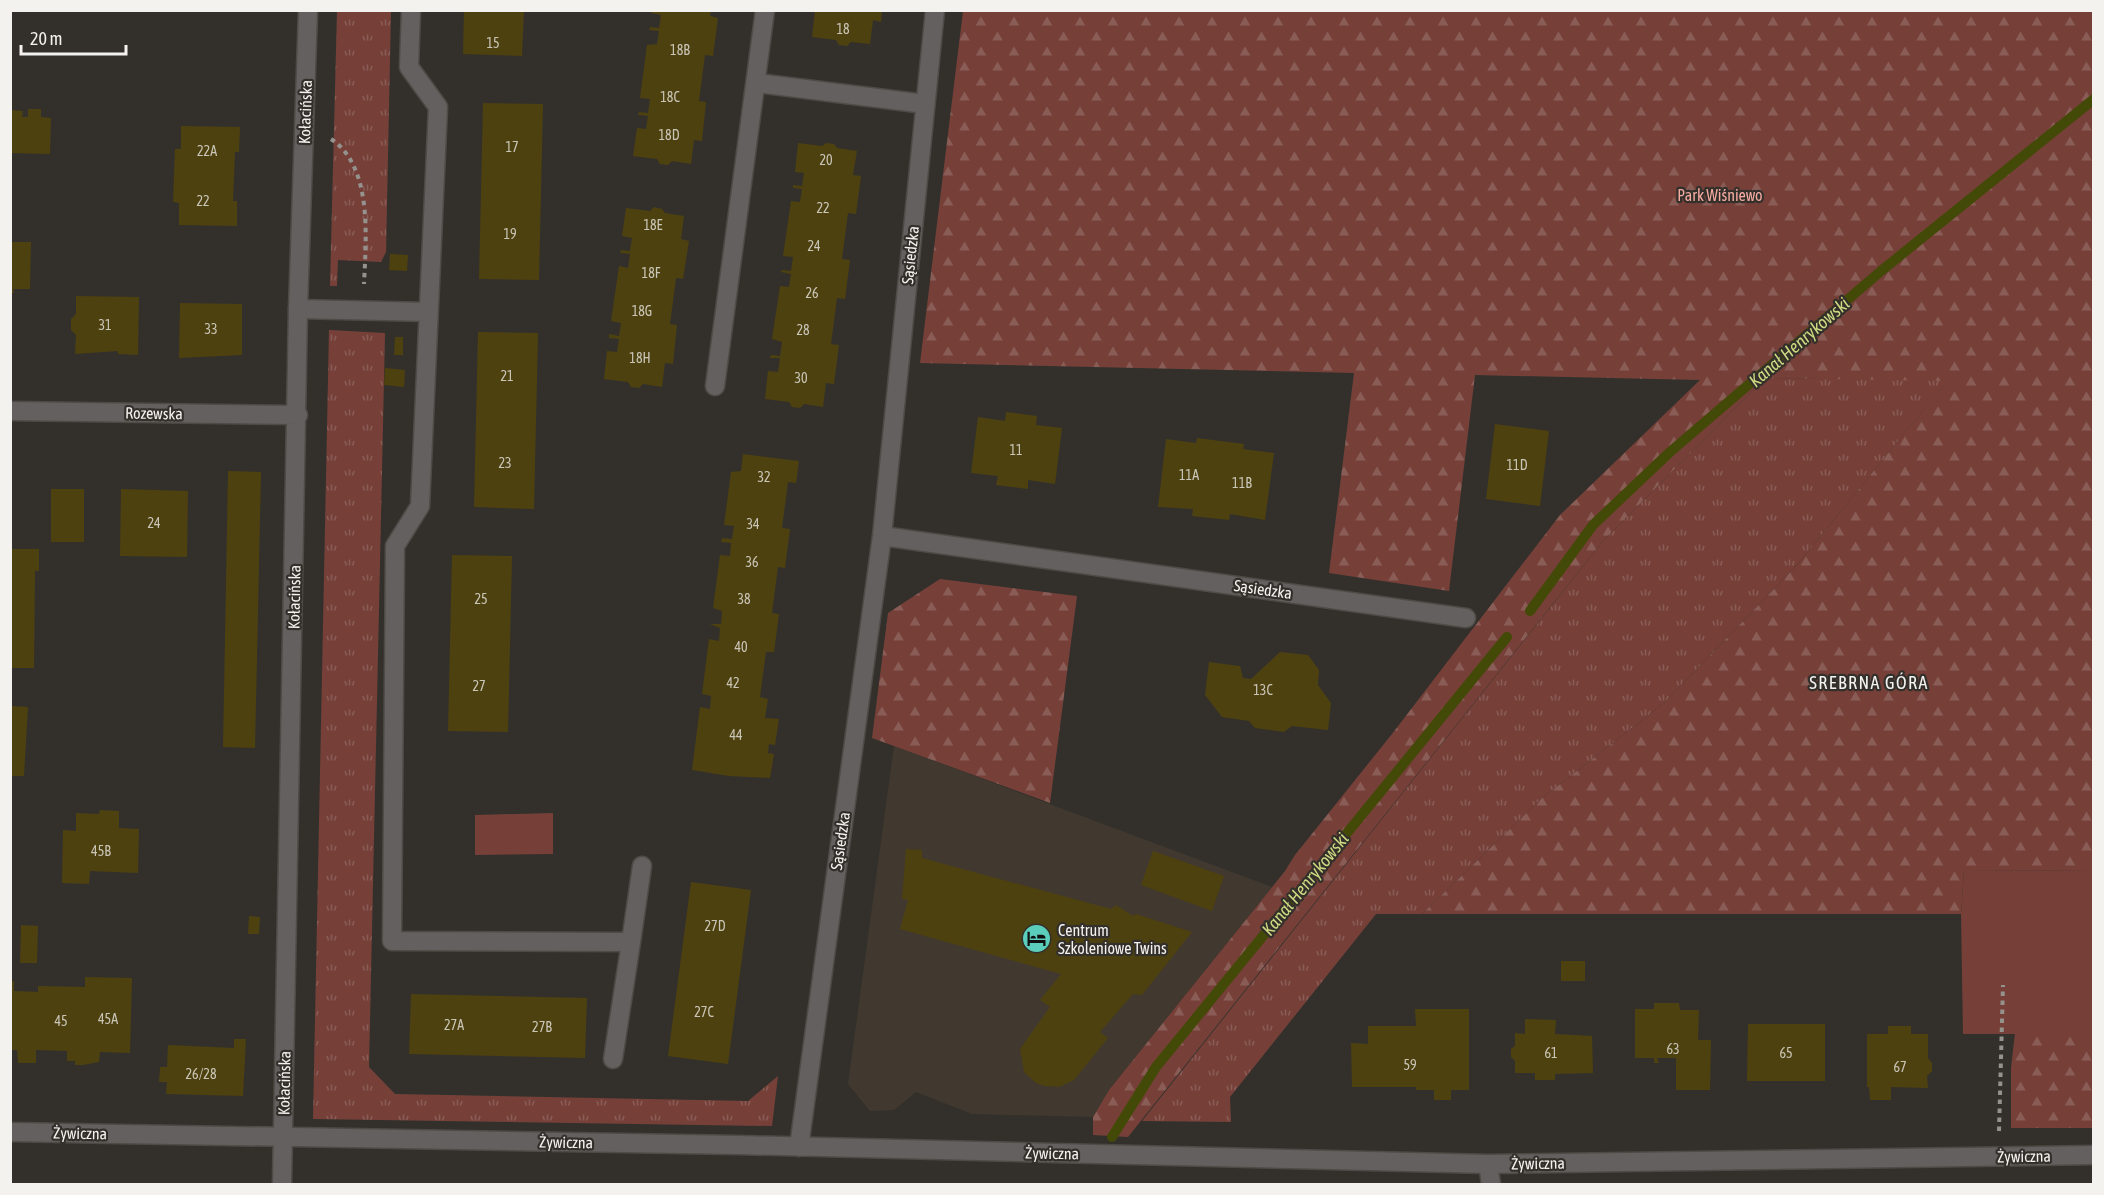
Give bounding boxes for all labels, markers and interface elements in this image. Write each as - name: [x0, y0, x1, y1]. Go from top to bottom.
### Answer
- scale bar: [21, 18, 126, 56]
- house number: 18: [836, 21, 850, 37]
- text: 20 m: [30, 28, 62, 49]
- house number: 15: [486, 35, 500, 51]
- house number: 18B: [670, 42, 690, 58]
- street label: Kołacińska: [295, 80, 315, 144]
- house number: 18C: [660, 89, 680, 105]
- house number: 18D: [659, 127, 680, 143]
- house number: 17: [505, 139, 519, 155]
- house number: 22A: [197, 143, 217, 159]
- house number: 20: [819, 152, 833, 168]
- park label: Park Wiśniewo: [1677, 186, 1763, 204]
- house number: 22: [196, 193, 210, 209]
- house number: 22: [816, 200, 830, 216]
- house number: 18E: [643, 217, 663, 233]
- street label: Sąsiedzka: [898, 225, 923, 285]
- house number: 19: [503, 226, 517, 242]
- house number: 24: [807, 238, 821, 254]
- house number: 18F: [642, 265, 661, 281]
- house number: 26: [805, 285, 819, 301]
- water label: Kanał Henrykowski: [1745, 293, 1853, 391]
- house number: 18G: [632, 303, 652, 319]
- house number: 31: [98, 317, 112, 333]
- house number: 33: [204, 321, 218, 337]
- house number: 28: [796, 322, 810, 338]
- house number: 18H: [629, 350, 651, 366]
- house number: 21: [500, 368, 514, 384]
- house number: 30: [794, 370, 808, 386]
- street label: Rozewska: [125, 403, 183, 423]
- house number: 11: [1009, 442, 1023, 458]
- house number: 23: [498, 455, 512, 471]
- house number: 11D: [1507, 457, 1528, 473]
- house number: 11A: [1179, 467, 1199, 483]
- house number: 32: [757, 469, 771, 485]
- house number: 11B: [1232, 475, 1252, 491]
- house number: 24: [147, 515, 161, 531]
- house number: 34: [746, 516, 760, 532]
- house number: 36: [745, 554, 759, 570]
- street label: Kołacińska: [284, 565, 304, 629]
- street label: Sąsiedzka: [1233, 576, 1293, 603]
- house number: 25: [474, 591, 488, 607]
- house number: 38: [737, 591, 751, 607]
- house number: 40: [734, 639, 748, 655]
- district label: SREBRNA GÓRA: [1809, 672, 1929, 693]
- house number: 42: [726, 675, 740, 691]
- house number: 27: [472, 678, 486, 694]
- house number: 13C: [1253, 682, 1273, 698]
- house number: 44: [729, 727, 743, 743]
- street label: Sąsiedzka: [827, 811, 854, 871]
- water label: Kanał Henrykowski: [1257, 829, 1353, 939]
- house number: 45B: [91, 843, 111, 859]
- house number: 27D: [705, 918, 726, 934]
- place label: Centrum Szkoleniowe Twins: [1058, 921, 1167, 957]
- hotel icon: Centrum Szkoleniowe Twins: [1021, 923, 1053, 955]
- house number: 27C: [694, 1004, 714, 1020]
- house number: 45A: [98, 1011, 118, 1027]
- house number: 45: [54, 1013, 68, 1029]
- house number: 27A: [444, 1017, 464, 1033]
- house number: 27B: [532, 1019, 552, 1035]
- house number: 63: [1666, 1041, 1680, 1057]
- house number: 61: [1544, 1045, 1558, 1061]
- house number: 65: [1779, 1045, 1793, 1061]
- street label: Kołacińska: [274, 1051, 294, 1115]
- house number: 59: [1403, 1057, 1417, 1073]
- house number: 67: [1893, 1059, 1907, 1075]
- house number: 26/28: [185, 1066, 217, 1082]
- street label: Żywiczna: [53, 1124, 107, 1143]
- street label: Żywiczna: [539, 1133, 593, 1152]
- street label: Żywiczna: [1025, 1144, 1079, 1163]
- street label: Żywiczna: [1997, 1147, 2051, 1166]
- street label: Żywiczna: [1511, 1154, 1565, 1173]

